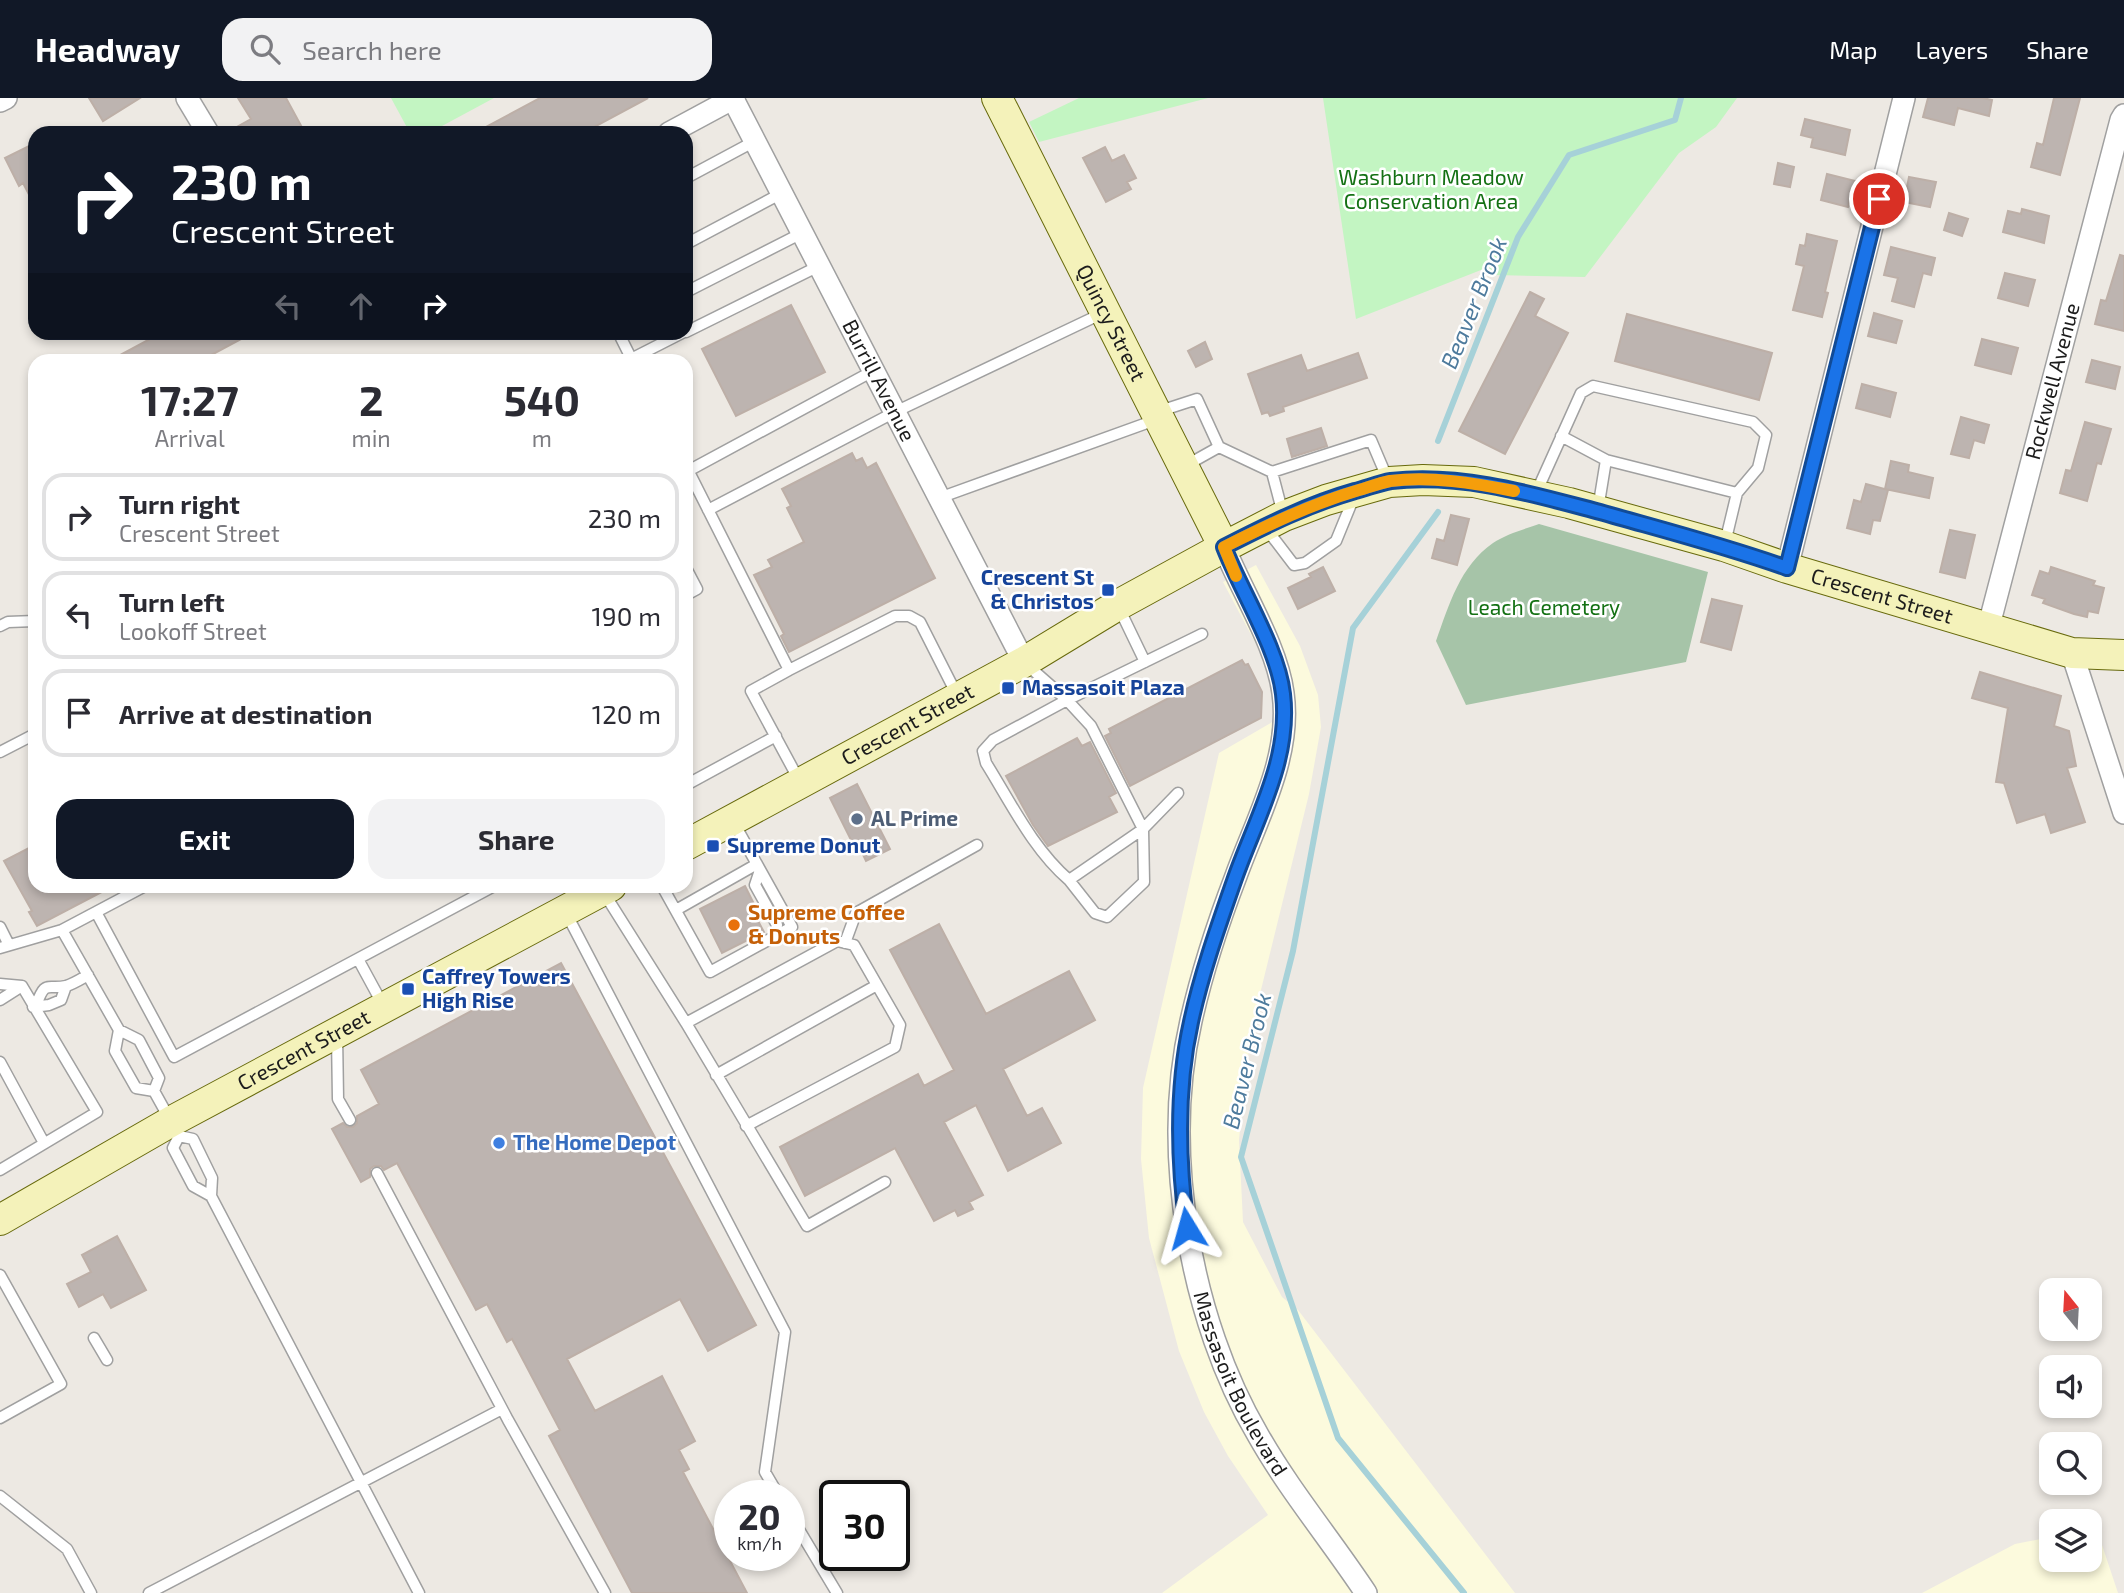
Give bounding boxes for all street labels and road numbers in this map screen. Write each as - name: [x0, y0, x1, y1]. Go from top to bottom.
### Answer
- street label: Quincy Street: [1071, 260, 1152, 385]
- street label: Rockwell Avenue: [2019, 300, 2084, 462]
- street label: Burrill Avenue: [838, 315, 922, 445]
- street label: Crescent Street: [1808, 562, 1956, 628]
- street label: Crescent Street: [836, 678, 977, 770]
- street label: Crescent Street: [233, 1003, 374, 1095]
- street label: Massasoit Boulevard: [1189, 1288, 1294, 1480]

